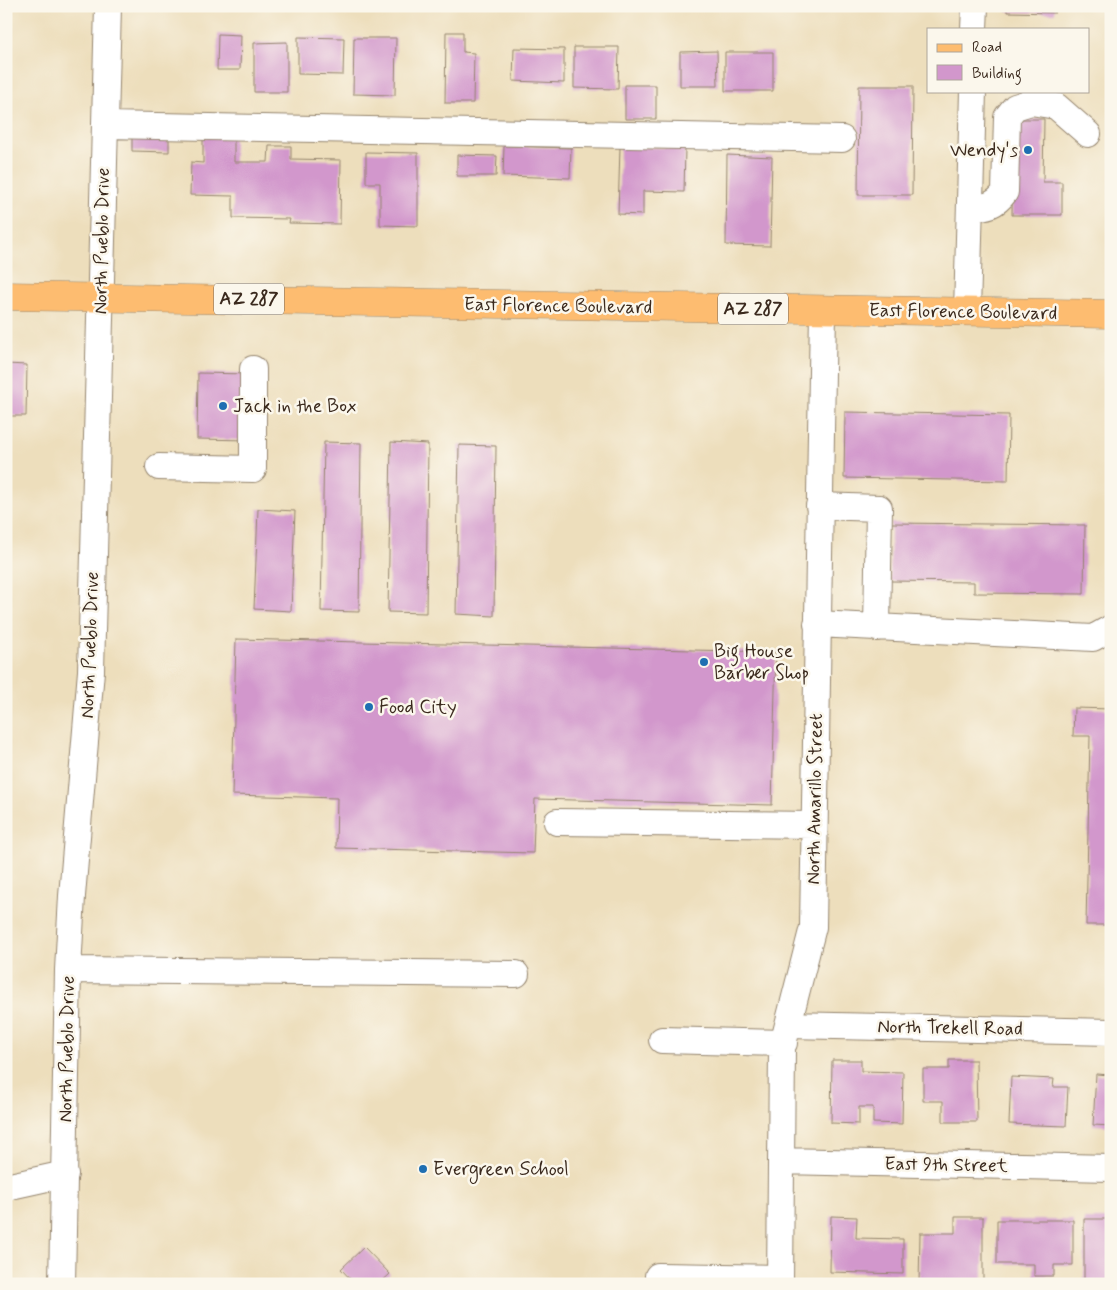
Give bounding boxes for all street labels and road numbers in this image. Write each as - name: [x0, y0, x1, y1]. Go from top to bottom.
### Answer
- street label: North Pueblo Drive: [88, 167, 116, 315]
- road number: AZ 287: [214, 284, 284, 314]
- street label: East Florence Boulevard: [464, 292, 652, 320]
- road number: AZ 287: [718, 294, 788, 324]
- street label: East Florence Boulevard: [869, 298, 1057, 326]
- street label: North Pueblo Drive: [75, 571, 105, 719]
- street label: North Amarillo Street: [801, 713, 829, 885]
- street label: North Pueblo Drive: [53, 975, 81, 1123]
- street label: North Trekell Road: [877, 1014, 1023, 1042]
- street label: East 9th Street: [884, 1151, 1008, 1179]

